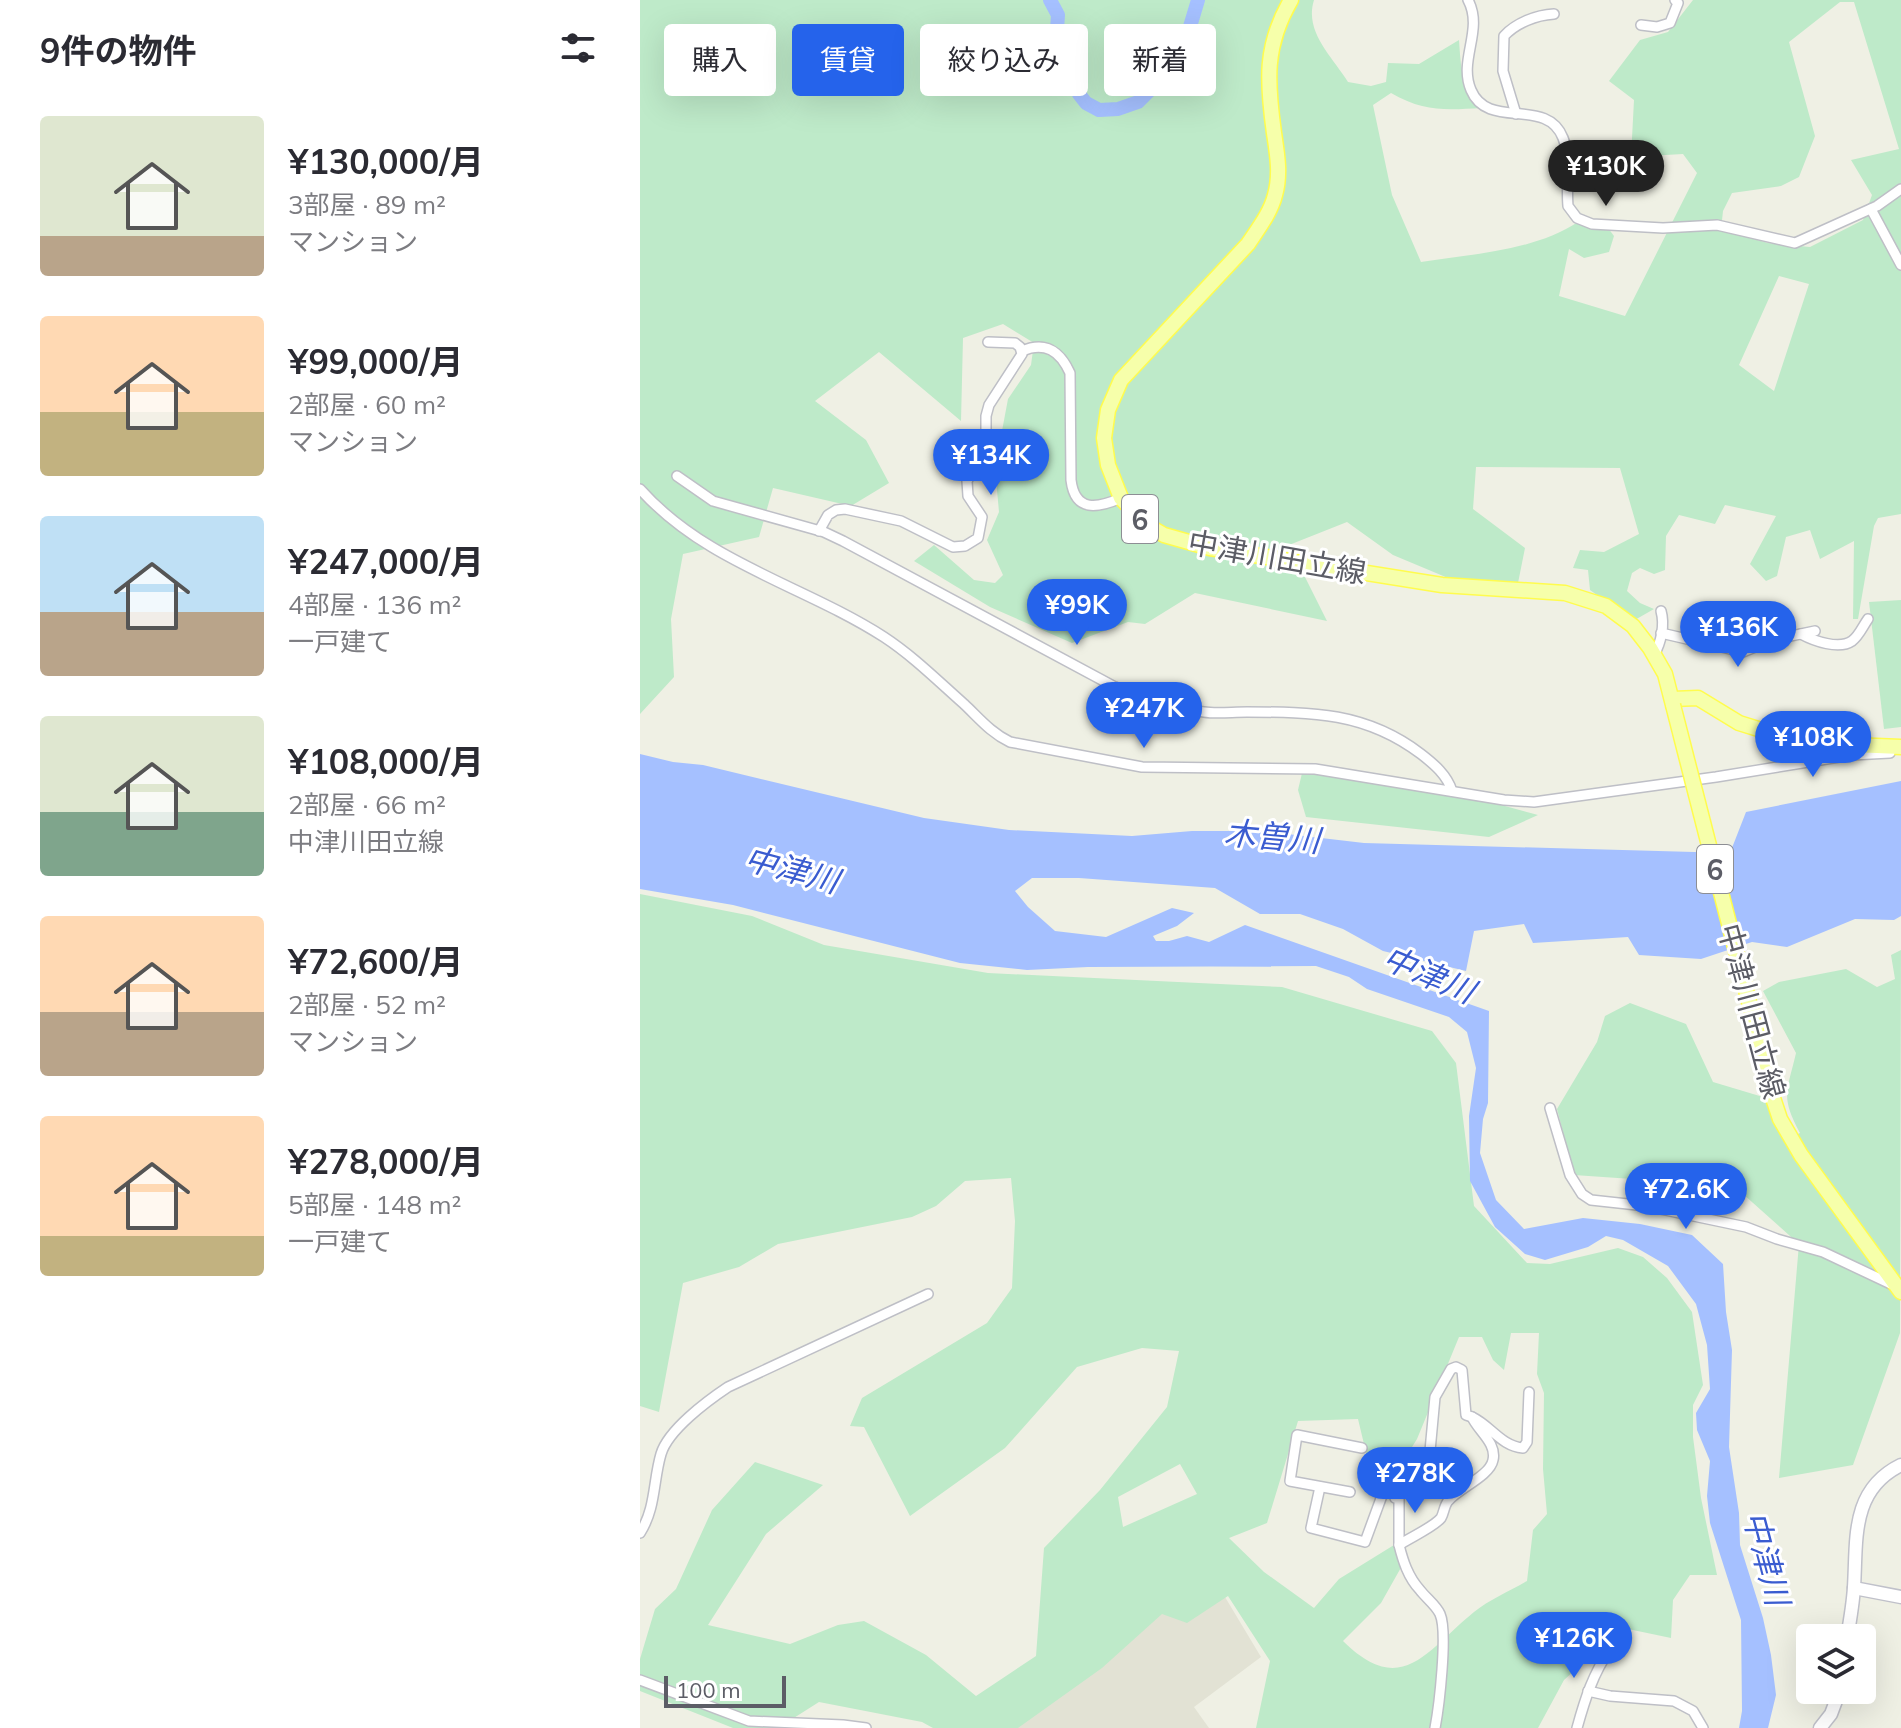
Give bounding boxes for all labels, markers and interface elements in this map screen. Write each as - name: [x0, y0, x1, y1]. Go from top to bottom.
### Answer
- chip: 購入: [664, 24, 776, 96]
- chip: 賃貸: [792, 24, 904, 96]
- chip: 絞り込み: [920, 24, 1088, 96]
- chip: 新着: [1104, 24, 1216, 96]
- icon: filters: [556, 26, 600, 70]
- text: 9件の物件: [40, 29, 196, 72]
- text: ¥130,000/月: [288, 140, 484, 183]
- pin: ¥130K: [1550, 140, 1662, 208]
- icon: home: [104, 148, 200, 244]
- text: ¥130K: [1566, 149, 1646, 182]
- text: 3部屋 · 89 m²: [288, 188, 446, 221]
- text: マンション: [288, 225, 418, 258]
- text: ¥99,000/月: [288, 340, 464, 383]
- icon: home: [104, 348, 200, 444]
- text: 2部屋 · 60 m²: [288, 388, 446, 421]
- text: マンション: [288, 425, 418, 458]
- pin: ¥134K: [935, 429, 1047, 497]
- text: ¥134K: [951, 438, 1031, 471]
- road number: 6: [1122, 495, 1158, 543]
- street label: 中津川田立線: [1185, 523, 1369, 591]
- text: ¥247,000/月: [288, 540, 484, 583]
- icon: home: [104, 548, 200, 644]
- pin: ¥99K: [1030, 579, 1124, 647]
- text: 4部屋 · 136 m²: [288, 588, 461, 621]
- text: ¥99K: [1045, 588, 1109, 621]
- pin: ¥136K: [1682, 601, 1794, 669]
- text: ¥136K: [1698, 610, 1778, 643]
- text: 一戸建て: [288, 625, 392, 658]
- pin: ¥247K: [1088, 682, 1200, 750]
- text: ¥247K: [1104, 691, 1184, 724]
- pin: ¥108K: [1757, 711, 1869, 779]
- text: ¥108K: [1773, 720, 1853, 753]
- text: ¥108,000/月: [288, 740, 484, 783]
- icon: home: [104, 748, 200, 844]
- text: 2部屋 · 66 m²: [288, 788, 446, 821]
- water label: 木曽川: [1222, 812, 1325, 860]
- text: 中津川田立線: [288, 825, 444, 858]
- water label: 中津川: [740, 837, 846, 902]
- road number: 6: [1697, 845, 1733, 893]
- street label: 中津川田立線: [1710, 919, 1794, 1103]
- water label: 中津川: [1377, 937, 1484, 1012]
- text: ¥72,600/月: [288, 940, 464, 983]
- icon: home: [104, 948, 200, 1044]
- text: 2部屋 · 52 m²: [288, 988, 446, 1021]
- text: マンション: [288, 1025, 418, 1058]
- text: ¥278,000/月: [288, 1140, 484, 1183]
- icon: home: [104, 1148, 200, 1244]
- pin: ¥72.6K: [1621, 1163, 1751, 1231]
- text: ¥72.6K: [1643, 1172, 1729, 1205]
- text: 5部屋 · 148 m²: [288, 1188, 461, 1221]
- text: 一戸建て: [288, 1225, 392, 1258]
- pin: ¥278K: [1359, 1447, 1471, 1515]
- text: ¥278K: [1375, 1456, 1455, 1489]
- water label: 中津川: [1735, 1506, 1800, 1612]
- pin: ¥126K: [1518, 1612, 1630, 1680]
- text: ¥126K: [1534, 1621, 1614, 1654]
- map controls: [1796, 1624, 1876, 1704]
- button: layers: [1796, 1624, 1876, 1704]
- scale bar: [664, 1672, 786, 1708]
- text: 100 m: [676, 1676, 741, 1704]

